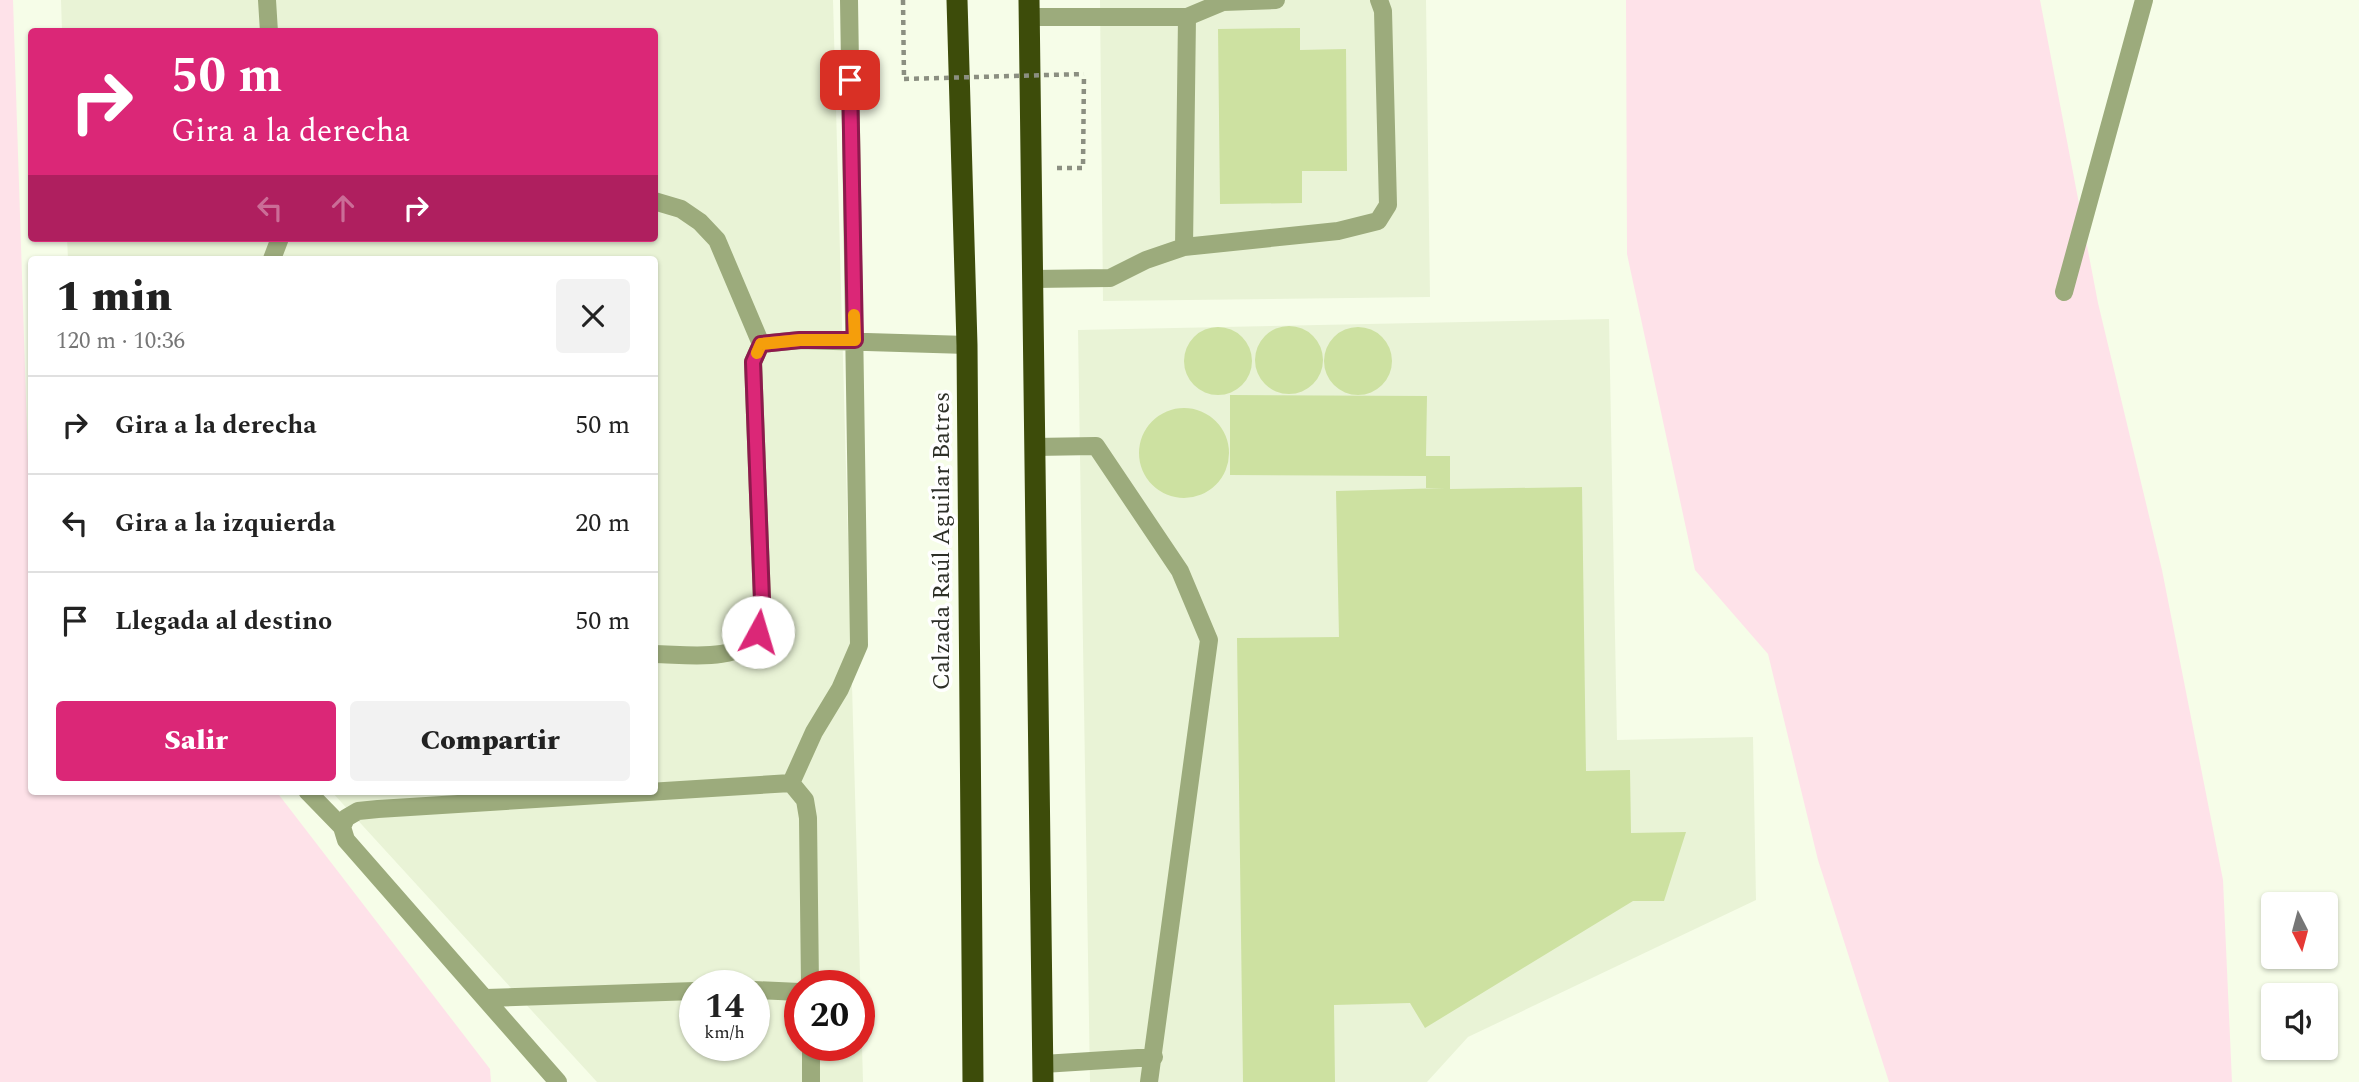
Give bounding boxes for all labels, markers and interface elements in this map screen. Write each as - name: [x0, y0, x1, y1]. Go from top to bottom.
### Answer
- text: 50 m: [171, 39, 282, 114]
- pin: [820, 50, 880, 110]
- icon: right: [56, 56, 147, 147]
- icon: arrive: [831, 61, 869, 99]
- text: Gira a la derecha: [171, 107, 410, 156]
- icon: left: [251, 189, 289, 227]
- icon: ahead: [324, 189, 362, 227]
- icon: right: [397, 189, 435, 227]
- text: 1 min: [56, 266, 172, 329]
- button: close: [556, 279, 630, 353]
- text: 120 m · 10:36: [56, 324, 185, 359]
- street label: Calzada Raúl Aguilar Batres: [924, 392, 960, 690]
- text: Gira a la derecha: [115, 405, 317, 445]
- text: 50 m: [575, 405, 630, 445]
- icon: right: [56, 406, 94, 444]
- text: Gira a la izquierda: [115, 503, 336, 543]
- text: 20 m: [575, 503, 630, 543]
- icon: left: [56, 504, 94, 542]
- position arrow: [721, 595, 795, 669]
- text: Llegada al destino: [115, 601, 332, 641]
- text: 50 m: [575, 601, 630, 641]
- icon: arrive: [56, 602, 94, 640]
- button: Salir: [56, 701, 336, 781]
- button: Compartir: [350, 701, 630, 781]
- north arrow: [2261, 892, 2338, 970]
- map controls: [2261, 892, 2338, 1060]
- speed limit sign: 20: [784, 970, 875, 1061]
- text: 14: [705, 980, 744, 1033]
- button: sound: [2261, 983, 2338, 1060]
- text: km/h: [704, 1019, 745, 1046]

